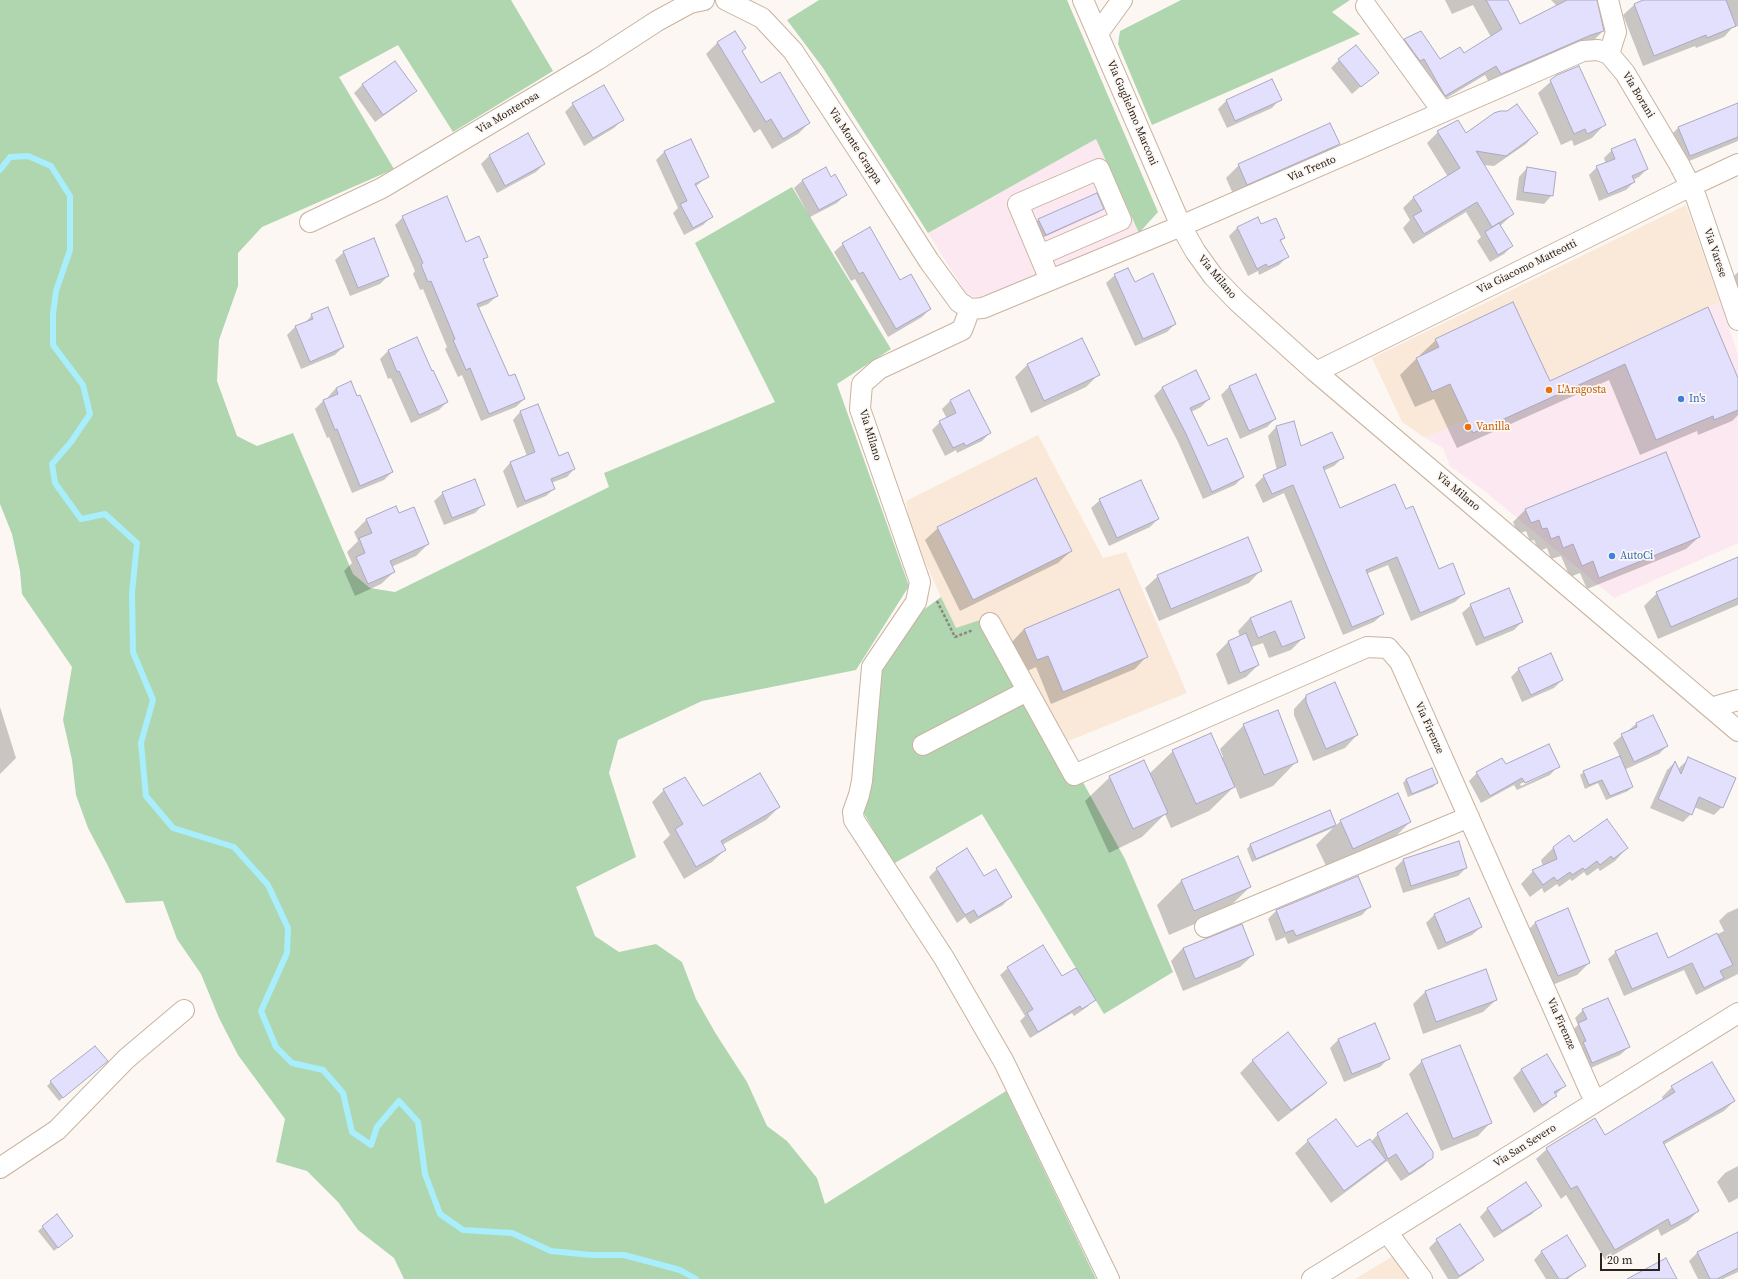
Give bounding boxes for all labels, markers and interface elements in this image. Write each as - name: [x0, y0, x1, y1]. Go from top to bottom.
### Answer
- street label: Via Guglielmo Marconi: [1104, 58, 1160, 168]
- street label: Via Borani: [1619, 70, 1657, 120]
- street label: Via Monterosa: [474, 89, 542, 137]
- street label: Via Monte Grappa: [825, 105, 885, 187]
- street label: Via Trento: [1286, 153, 1338, 185]
- street label: Via Varese: [1700, 227, 1730, 279]
- street label: Via Giacomo Matteotti: [1475, 237, 1579, 297]
- street label: Via Milano: [1195, 252, 1239, 302]
- place label: L'Aragosta: [1557, 383, 1606, 397]
- marker: L'Aragosta: [1544, 385, 1554, 395]
- place label: In's: [1689, 392, 1706, 406]
- marker: In's: [1676, 394, 1686, 404]
- street label: Via Milano: [856, 408, 884, 462]
- place label: Vanilla: [1476, 420, 1510, 434]
- marker: Vanilla: [1463, 422, 1473, 432]
- street label: Via Milano: [1433, 470, 1483, 514]
- place label: AutoCi: [1620, 549, 1653, 563]
- marker: AutoCi: [1607, 551, 1617, 561]
- street label: Via Firenze: [1412, 700, 1446, 756]
- street label: Via Firenze: [1544, 996, 1578, 1052]
- street label: Via San Severo: [1491, 1121, 1559, 1171]
- scale bar: [1602, 1245, 1662, 1271]
- text: 20 m: [1607, 1252, 1633, 1268]

